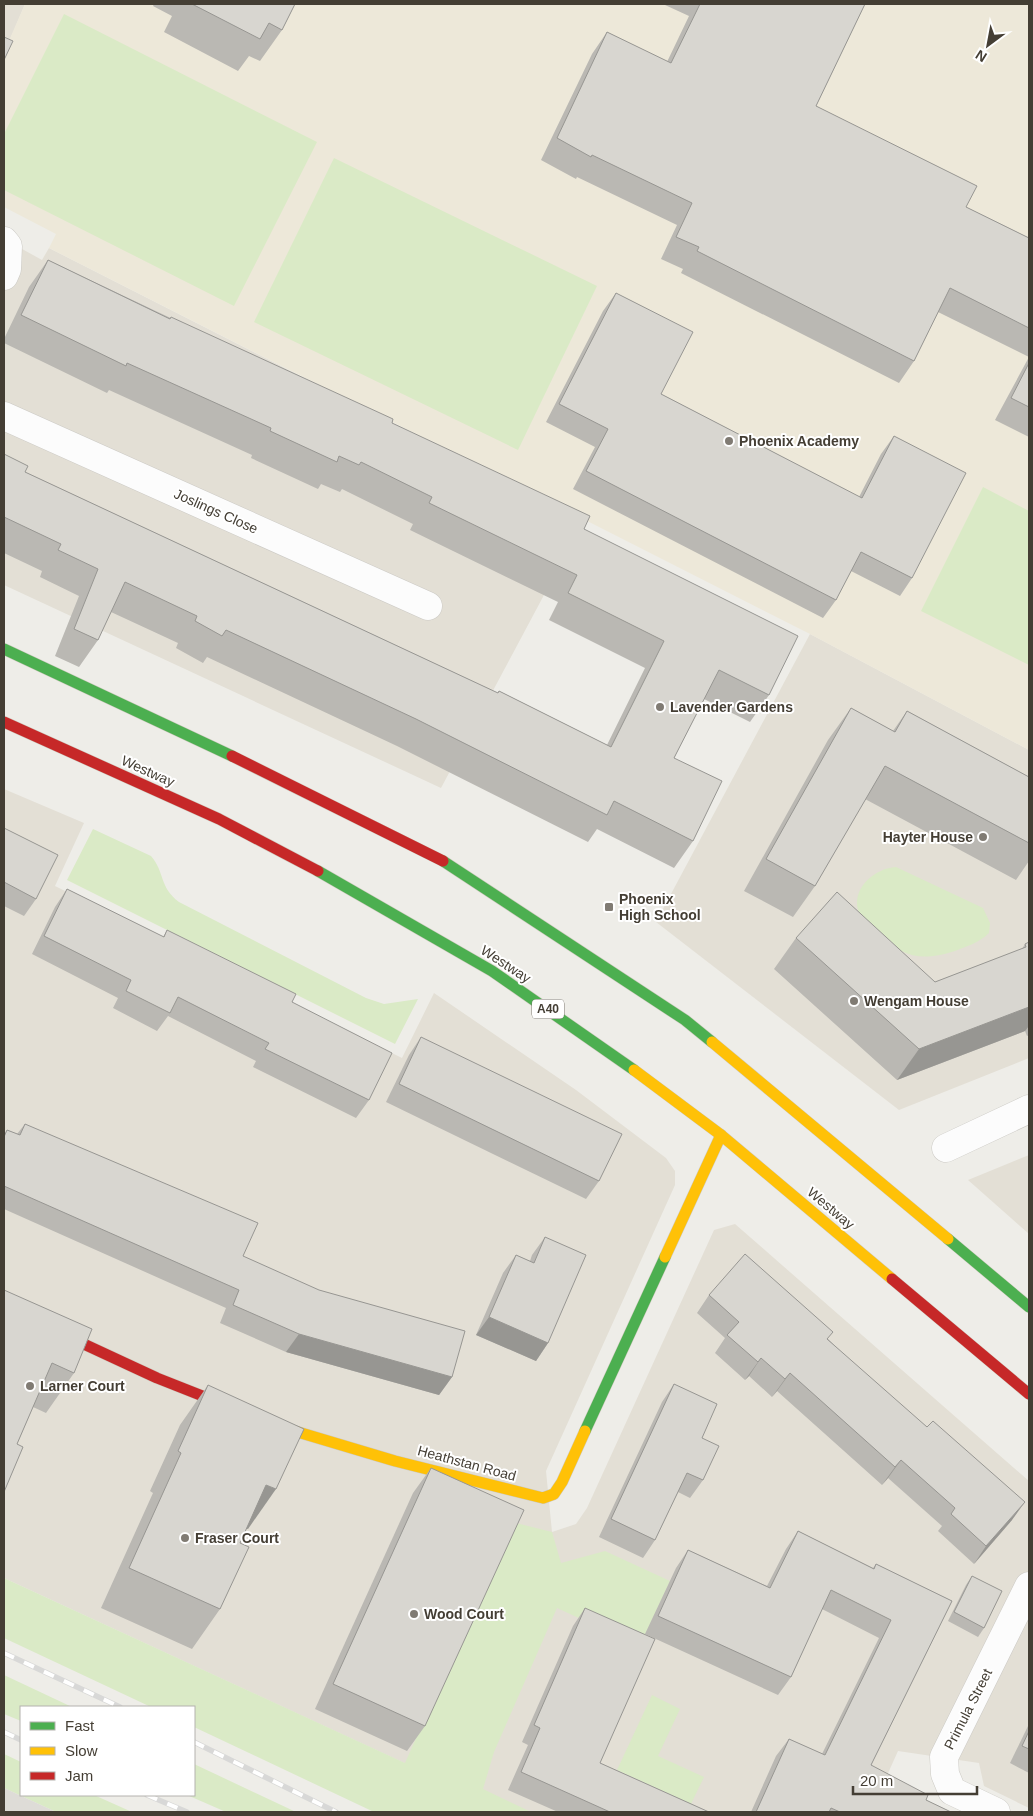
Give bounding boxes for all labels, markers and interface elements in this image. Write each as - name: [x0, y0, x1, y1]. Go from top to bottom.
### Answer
- north arrow: [963, 20, 1013, 70]
- text: N: [973, 47, 990, 65]
- place label: Phoenix Academy: [739, 433, 859, 449]
- marker: Phoenix Academy: [723, 435, 735, 447]
- street label: Joslings Close: [172, 485, 261, 537]
- place label: Lavender Gardens: [670, 699, 793, 715]
- marker: Lavender Gardens: [654, 701, 666, 713]
- street label: Westway: [119, 752, 177, 790]
- place label: Hayter House: [883, 829, 973, 845]
- marker: Hayter House: [977, 831, 989, 843]
- place label: Phoenix High School: [619, 891, 701, 923]
- marker: Phoenix High School: [603, 901, 615, 913]
- street label: Westway: [478, 942, 534, 986]
- place label: Wengam House: [864, 993, 969, 1009]
- marker: Wengam House: [848, 995, 860, 1007]
- road number: A40: [532, 1000, 564, 1019]
- street label: Westway: [804, 1184, 858, 1232]
- place label: Larner Court: [40, 1378, 125, 1394]
- marker: Larner Court: [24, 1380, 36, 1392]
- street label: Heathstan Road: [416, 1442, 518, 1484]
- place label: Fraser Court: [195, 1530, 279, 1546]
- marker: Fraser Court: [179, 1532, 191, 1544]
- place label: Wood Court: [424, 1606, 504, 1622]
- marker: Wood Court: [408, 1608, 420, 1620]
- street label: Primula Street: [941, 1666, 995, 1752]
- legend: [20, 1706, 195, 1796]
- text: Fast: [65, 1717, 95, 1734]
- text: Slow: [65, 1742, 98, 1759]
- scale bar: [853, 1764, 977, 1796]
- text: Jam: [65, 1767, 93, 1784]
- text: 20 m: [860, 1772, 893, 1789]

